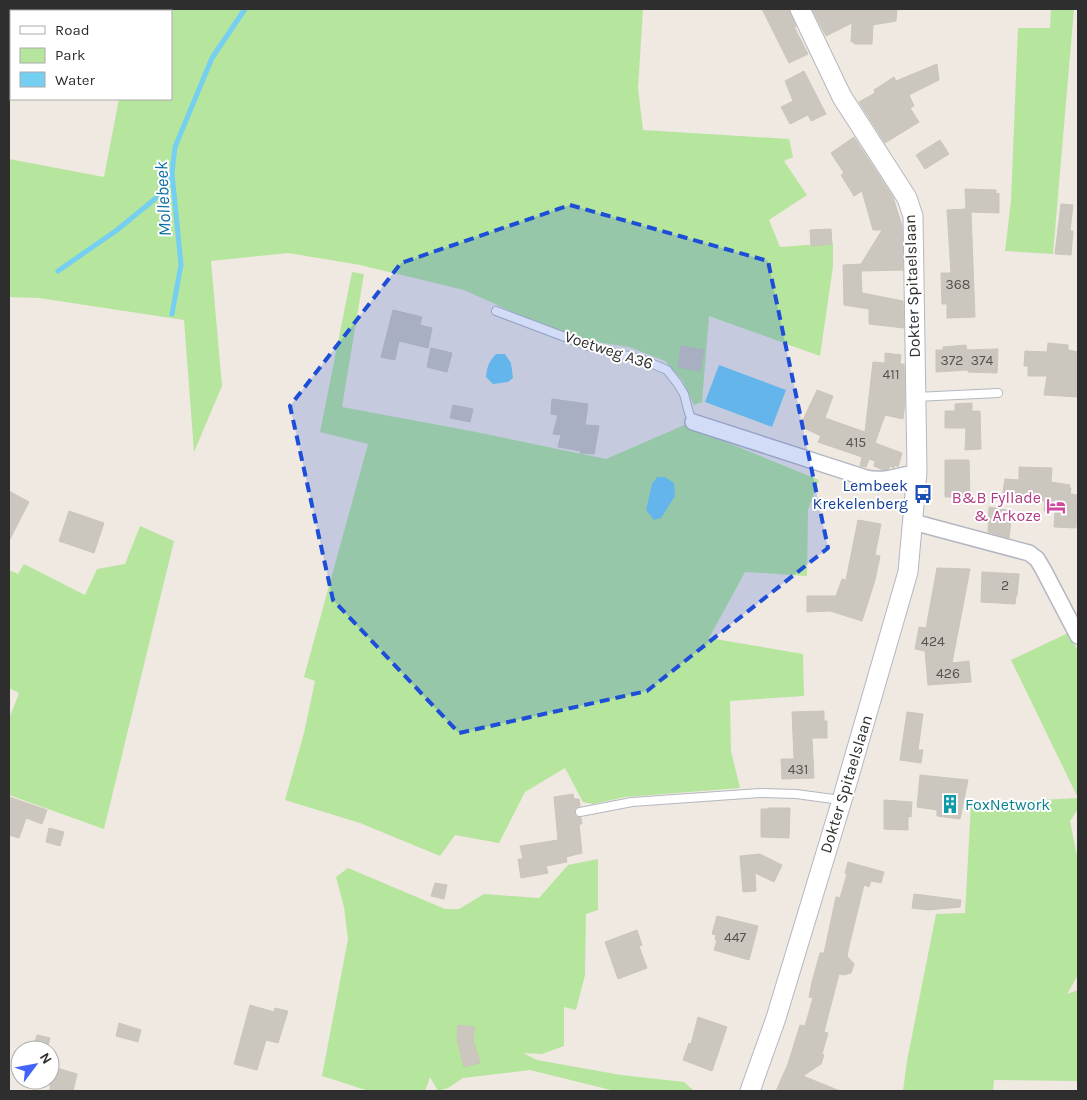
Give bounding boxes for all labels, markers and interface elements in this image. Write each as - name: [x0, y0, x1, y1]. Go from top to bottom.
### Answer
- legend: [10, 10, 172, 100]
- text: Road: [55, 21, 90, 39]
- text: Park: [55, 46, 85, 64]
- text: Water: [55, 71, 96, 89]
- water label: Mollebeek: [150, 160, 176, 237]
- street label: Dokter Spitaelslaan: [900, 214, 924, 358]
- house number: 368: [946, 276, 970, 293]
- street label: Voetweg A36: [562, 327, 656, 373]
- house number: 372: [941, 352, 963, 369]
- house number: 374: [971, 352, 994, 369]
- house number: 411: [882, 366, 900, 383]
- house number: 415: [846, 434, 866, 451]
- place label: Lembeek Krekelenberg: [812, 476, 908, 513]
- bus stop icon: Lembeek Krekelenberg: [912, 483, 934, 505]
- place label: B&B Fyllade & Arkoze: [952, 488, 1041, 525]
- hotel icon: B&B Fyllade & Arkoze: [1045, 495, 1067, 517]
- house number: 2: [1001, 577, 1009, 594]
- house number: 424: [921, 633, 945, 650]
- house number: 426: [936, 665, 960, 682]
- street label: Dokter Spitaelslaan: [816, 713, 876, 855]
- house number: 431: [788, 761, 808, 778]
- building icon: FoxNetwork: [939, 793, 961, 815]
- place label: FoxNetwork: [965, 795, 1050, 814]
- house number: 447: [724, 929, 747, 946]
- north arrow: [10, 1040, 60, 1090]
- text: N: [36, 1050, 55, 1067]

